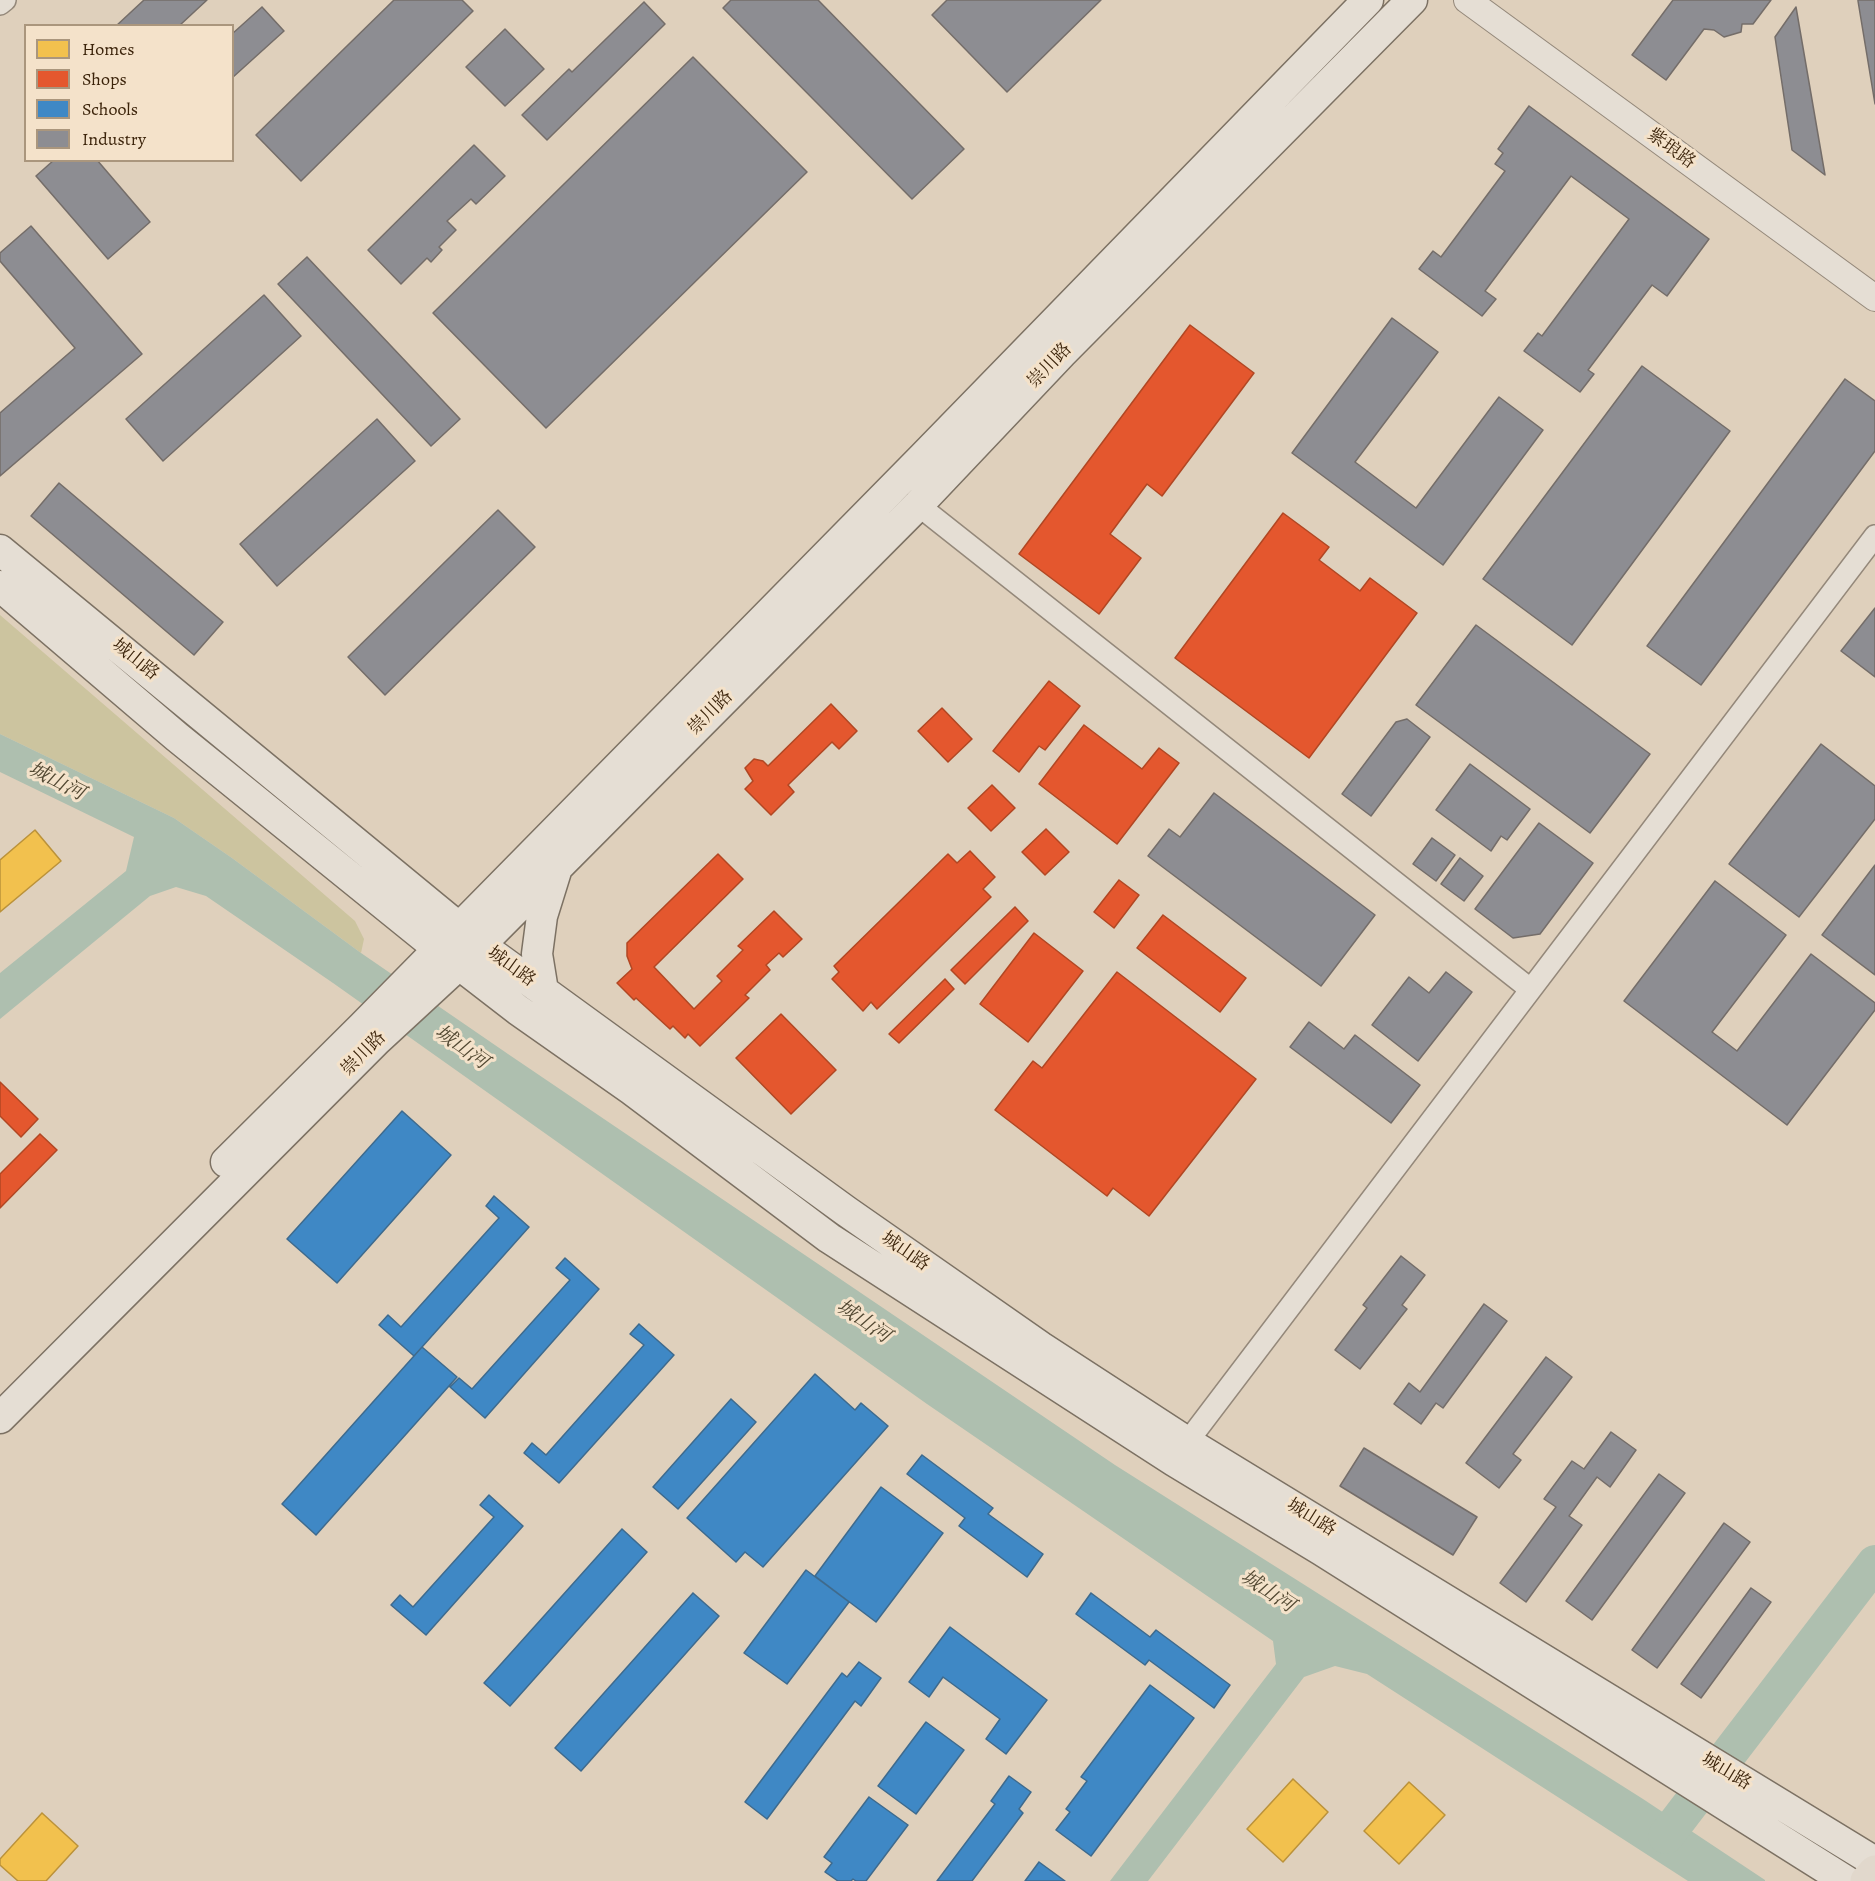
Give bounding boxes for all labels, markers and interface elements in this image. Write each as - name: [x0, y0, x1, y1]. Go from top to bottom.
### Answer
- legend: [24, 24, 234, 162]
- text: Homes: [82, 37, 134, 61]
- text: Shops: [82, 67, 127, 91]
- text: Schools: [82, 97, 138, 121]
- street label: 紫琅路: [1643, 124, 1699, 174]
- text: Industry: [82, 127, 146, 151]
- street label: 崇川路: [1023, 339, 1077, 393]
- street label: 城山路: [107, 635, 163, 685]
- street label: 崇川路: [684, 686, 738, 740]
- water label: 城山河: [24, 758, 88, 806]
- street label: 城山路: [483, 942, 539, 992]
- water label: 城山河: [430, 1021, 492, 1075]
- street label: 崇川路: [337, 1027, 391, 1081]
- street label: 城山路: [877, 1228, 933, 1276]
- water label: 城山河: [831, 1295, 895, 1349]
- street label: 城山路: [1282, 1495, 1340, 1541]
- water label: 城山河: [1235, 1566, 1299, 1618]
- street label: 城山路: [1697, 1749, 1755, 1795]

